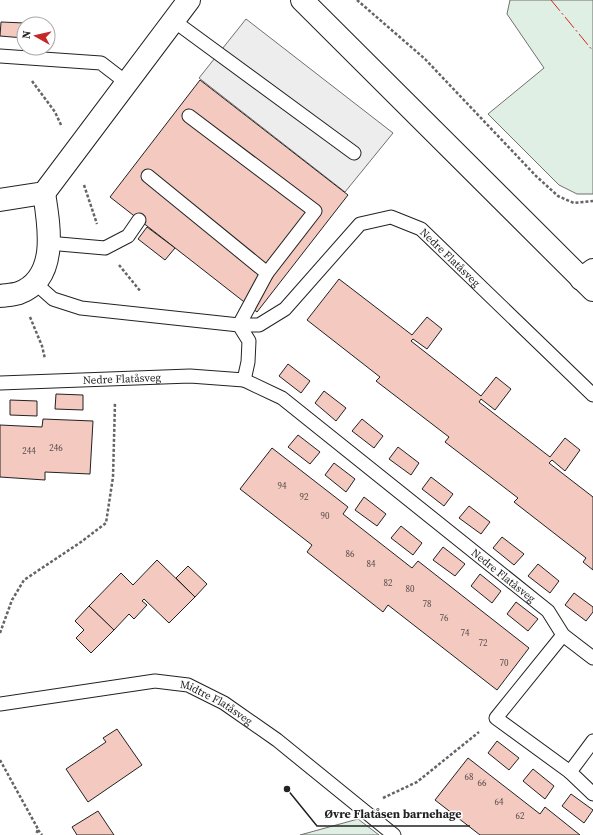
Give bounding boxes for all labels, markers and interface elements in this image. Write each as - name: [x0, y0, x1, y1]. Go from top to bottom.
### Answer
- north arrow: [16, 16, 56, 56]
- text: N: [19, 30, 35, 40]
- street label: Nedre Flatåsveg: [417, 225, 484, 290]
- street label: Nedre Flatåsveg: [82, 370, 162, 388]
- house number: 246: [49, 442, 63, 454]
- house number: 244: [22, 445, 36, 457]
- house number: 94: [277, 480, 287, 492]
- house number: 92: [299, 491, 309, 503]
- house number: 90: [320, 510, 330, 522]
- street label: Nedre Flatåsveg: [468, 546, 539, 606]
- house number: 86: [345, 548, 355, 560]
- house number: 84: [366, 558, 376, 570]
- house number: 82: [383, 577, 393, 589]
- house number: 80: [405, 583, 415, 595]
- house number: 78: [422, 598, 432, 610]
- house number: 76: [439, 612, 449, 624]
- house number: 74: [460, 627, 470, 639]
- house number: 72: [478, 637, 488, 649]
- house number: 70: [499, 657, 509, 669]
- street label: Midtre Flatåsveg: [179, 677, 256, 729]
- house number: 68: [464, 771, 474, 783]
- house number: 66: [477, 777, 487, 789]
- house number: 64: [494, 796, 504, 808]
- callout: Øvre Flatåsen barnehage: [317, 802, 470, 826]
- text: Øvre Flatåsen barnehage: [324, 806, 462, 822]
- house number: 62: [515, 810, 525, 822]

